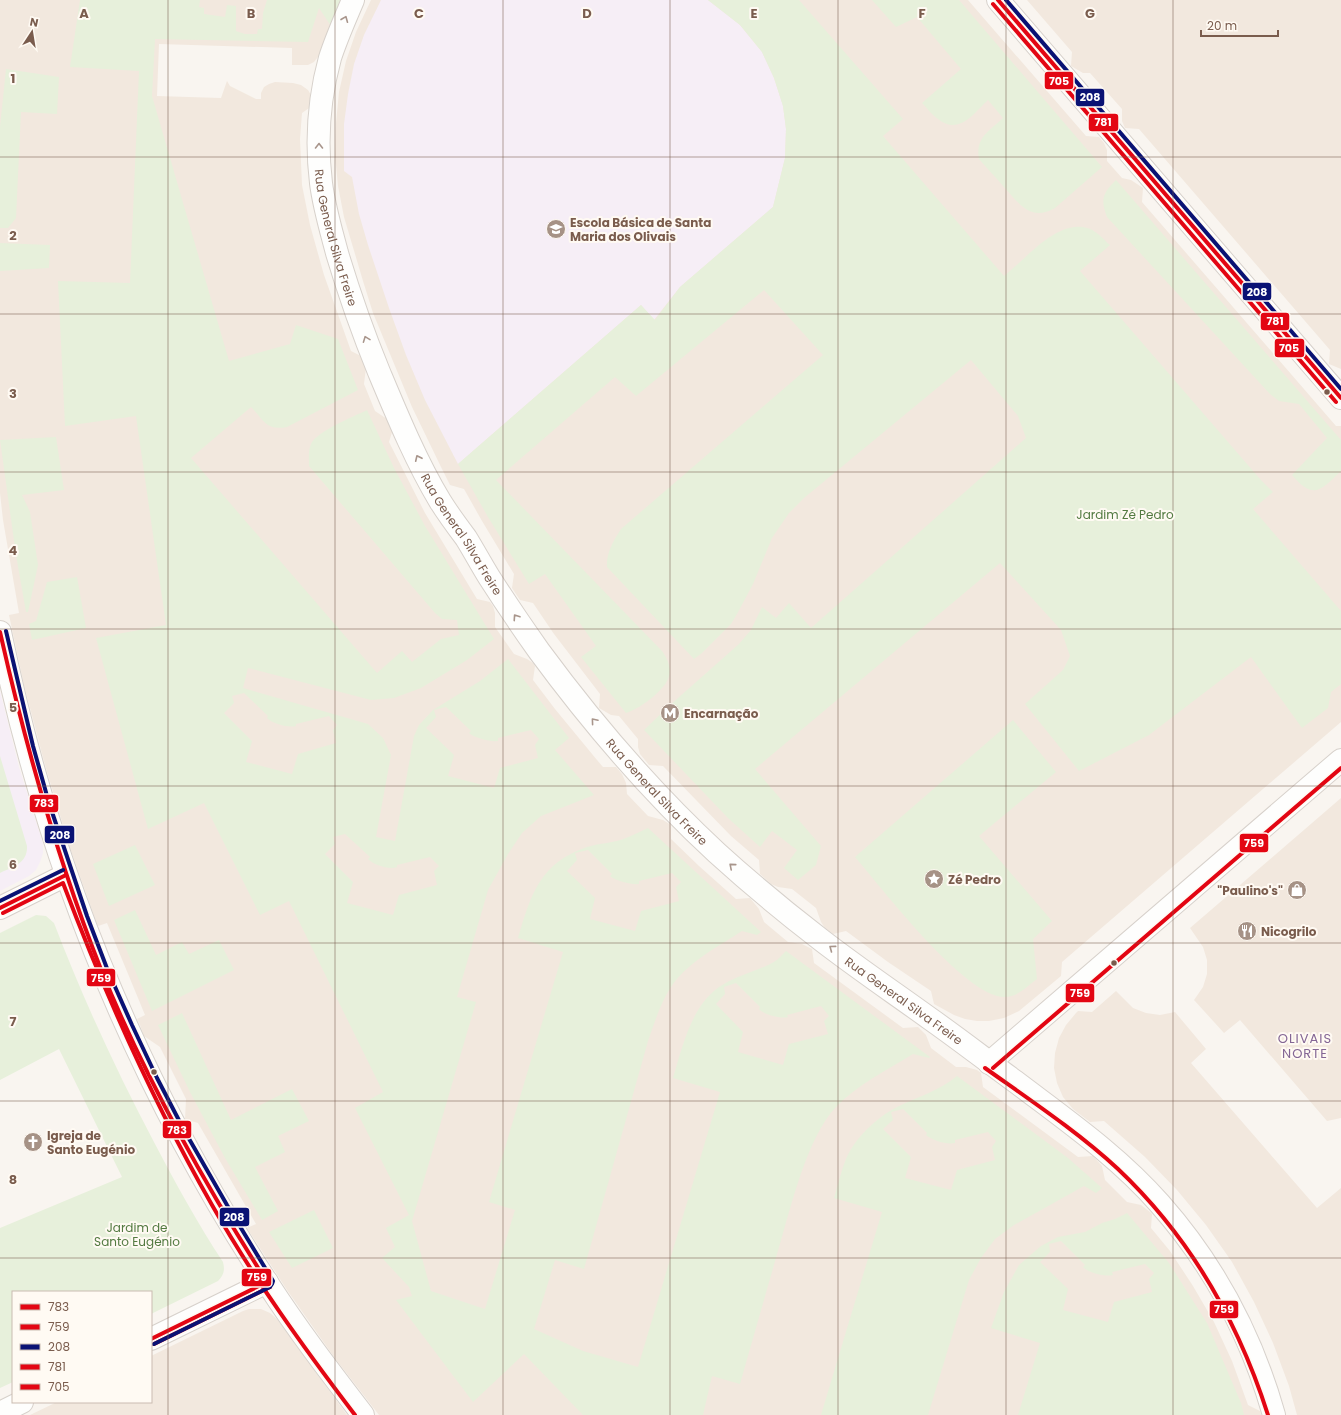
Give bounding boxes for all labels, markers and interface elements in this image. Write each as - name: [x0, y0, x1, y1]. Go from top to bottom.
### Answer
- text: A: [79, 4, 89, 23]
- text: B: [247, 4, 256, 23]
- text: C: [414, 4, 424, 23]
- text: D: [582, 4, 592, 23]
- text: E: [750, 4, 758, 23]
- text: F: [918, 4, 926, 23]
- text: G: [1085, 4, 1095, 23]
- north arrow: [12, 12, 52, 52]
- scale bar: [1201, 12, 1278, 38]
- text: N: [28, 14, 40, 31]
- one-way arrow: [341, 16, 349, 23]
- text: 20 m: [1207, 17, 1237, 34]
- text: 1: [11, 69, 15, 88]
- line badge: 705: [1044, 71, 1074, 90]
- text: 705: [1049, 73, 1069, 89]
- line badge: 208: [1075, 88, 1105, 107]
- text: 208: [1080, 89, 1100, 105]
- line badge: 781: [1088, 113, 1119, 132]
- text: 781: [1094, 114, 1112, 130]
- one-way arrow: [315, 143, 323, 149]
- street label: Rua General Silva Freire: [311, 168, 362, 308]
- place label: Escola Básica de Santa Maria dos Olivais: [570, 214, 711, 245]
- school or university icon: Escola Básica de Santa Maria dos Olivais: [545, 218, 567, 240]
- text: 2: [9, 226, 17, 245]
- line badge: 208: [1242, 282, 1272, 301]
- text: 208: [1247, 284, 1267, 300]
- line badge: 781: [1260, 312, 1290, 331]
- text: 781: [1266, 313, 1284, 329]
- one-way arrow: [362, 335, 370, 342]
- line badge: 705: [1274, 338, 1305, 358]
- text: 705: [1279, 340, 1299, 356]
- text: 3: [9, 384, 17, 403]
- unlabelled marker: [1322, 387, 1332, 397]
- one-way arrow: [415, 455, 423, 462]
- street label: Rua General Silva Freire: [417, 470, 507, 598]
- park label: Jardim Zé Pedro: [1076, 506, 1174, 523]
- text: 4: [9, 541, 18, 560]
- one-way arrow: [513, 614, 521, 621]
- text: 5: [9, 698, 17, 717]
- metro station icon: Encarnação: [659, 702, 681, 724]
- place label: Encarnação: [684, 705, 759, 722]
- one-way arrow: [591, 718, 599, 726]
- street label: Rua General Silva Freire: [603, 734, 712, 849]
- line badge: 783: [29, 794, 59, 813]
- text: 783: [34, 795, 54, 811]
- line badge: 208: [44, 825, 75, 844]
- text: 208: [50, 827, 70, 843]
- line badge: 759: [1239, 833, 1269, 853]
- text: 759: [1244, 835, 1264, 851]
- text: 6: [9, 855, 17, 874]
- one-way arrow: [729, 863, 737, 870]
- place icon: Zé Pedro: [923, 868, 945, 890]
- place label: Zé Pedro: [948, 871, 1001, 888]
- shop icon: "Paulino's": [1286, 879, 1308, 901]
- place label: "Paulino's": [1217, 882, 1283, 899]
- restaurant icon: Nicogrilo: [1236, 920, 1258, 942]
- place label: Nicogrilo: [1261, 923, 1317, 940]
- one-way arrow: [829, 945, 836, 953]
- street label: Rua General Silva Freire: [842, 952, 966, 1048]
- unlabelled marker: [1109, 958, 1119, 968]
- line badge: 759: [86, 968, 116, 987]
- text: 759: [91, 970, 111, 986]
- line badge: 759: [1065, 983, 1095, 1003]
- text: 759: [1070, 985, 1090, 1001]
- text: 7: [10, 1012, 17, 1031]
- district label: OLIVAIS NORTE: [1278, 1029, 1332, 1063]
- unlabelled marker: [149, 1067, 159, 1077]
- line badge: 783: [162, 1120, 192, 1139]
- text: 783: [167, 1122, 187, 1138]
- place label: Igreja de Santo Eugénio: [47, 1127, 135, 1158]
- church icon: Igreja de Santo Eugénio: [22, 1131, 44, 1153]
- text: 8: [9, 1170, 17, 1189]
- line badge: 208: [219, 1207, 250, 1227]
- text: 208: [224, 1209, 244, 1225]
- park label: Jardim de Santo Eugénio: [94, 1219, 180, 1250]
- line badge: 759: [241, 1268, 272, 1287]
- text: 759: [247, 1269, 267, 1285]
- legend: [12, 1291, 152, 1403]
- text: 783: [48, 1298, 69, 1315]
- line badge: 759: [1209, 1300, 1239, 1319]
- text: 759: [1214, 1301, 1234, 1317]
- text: 759: [48, 1318, 70, 1335]
- text: 208: [48, 1338, 70, 1355]
- text: 781: [48, 1358, 66, 1375]
- text: 705: [48, 1378, 70, 1395]

